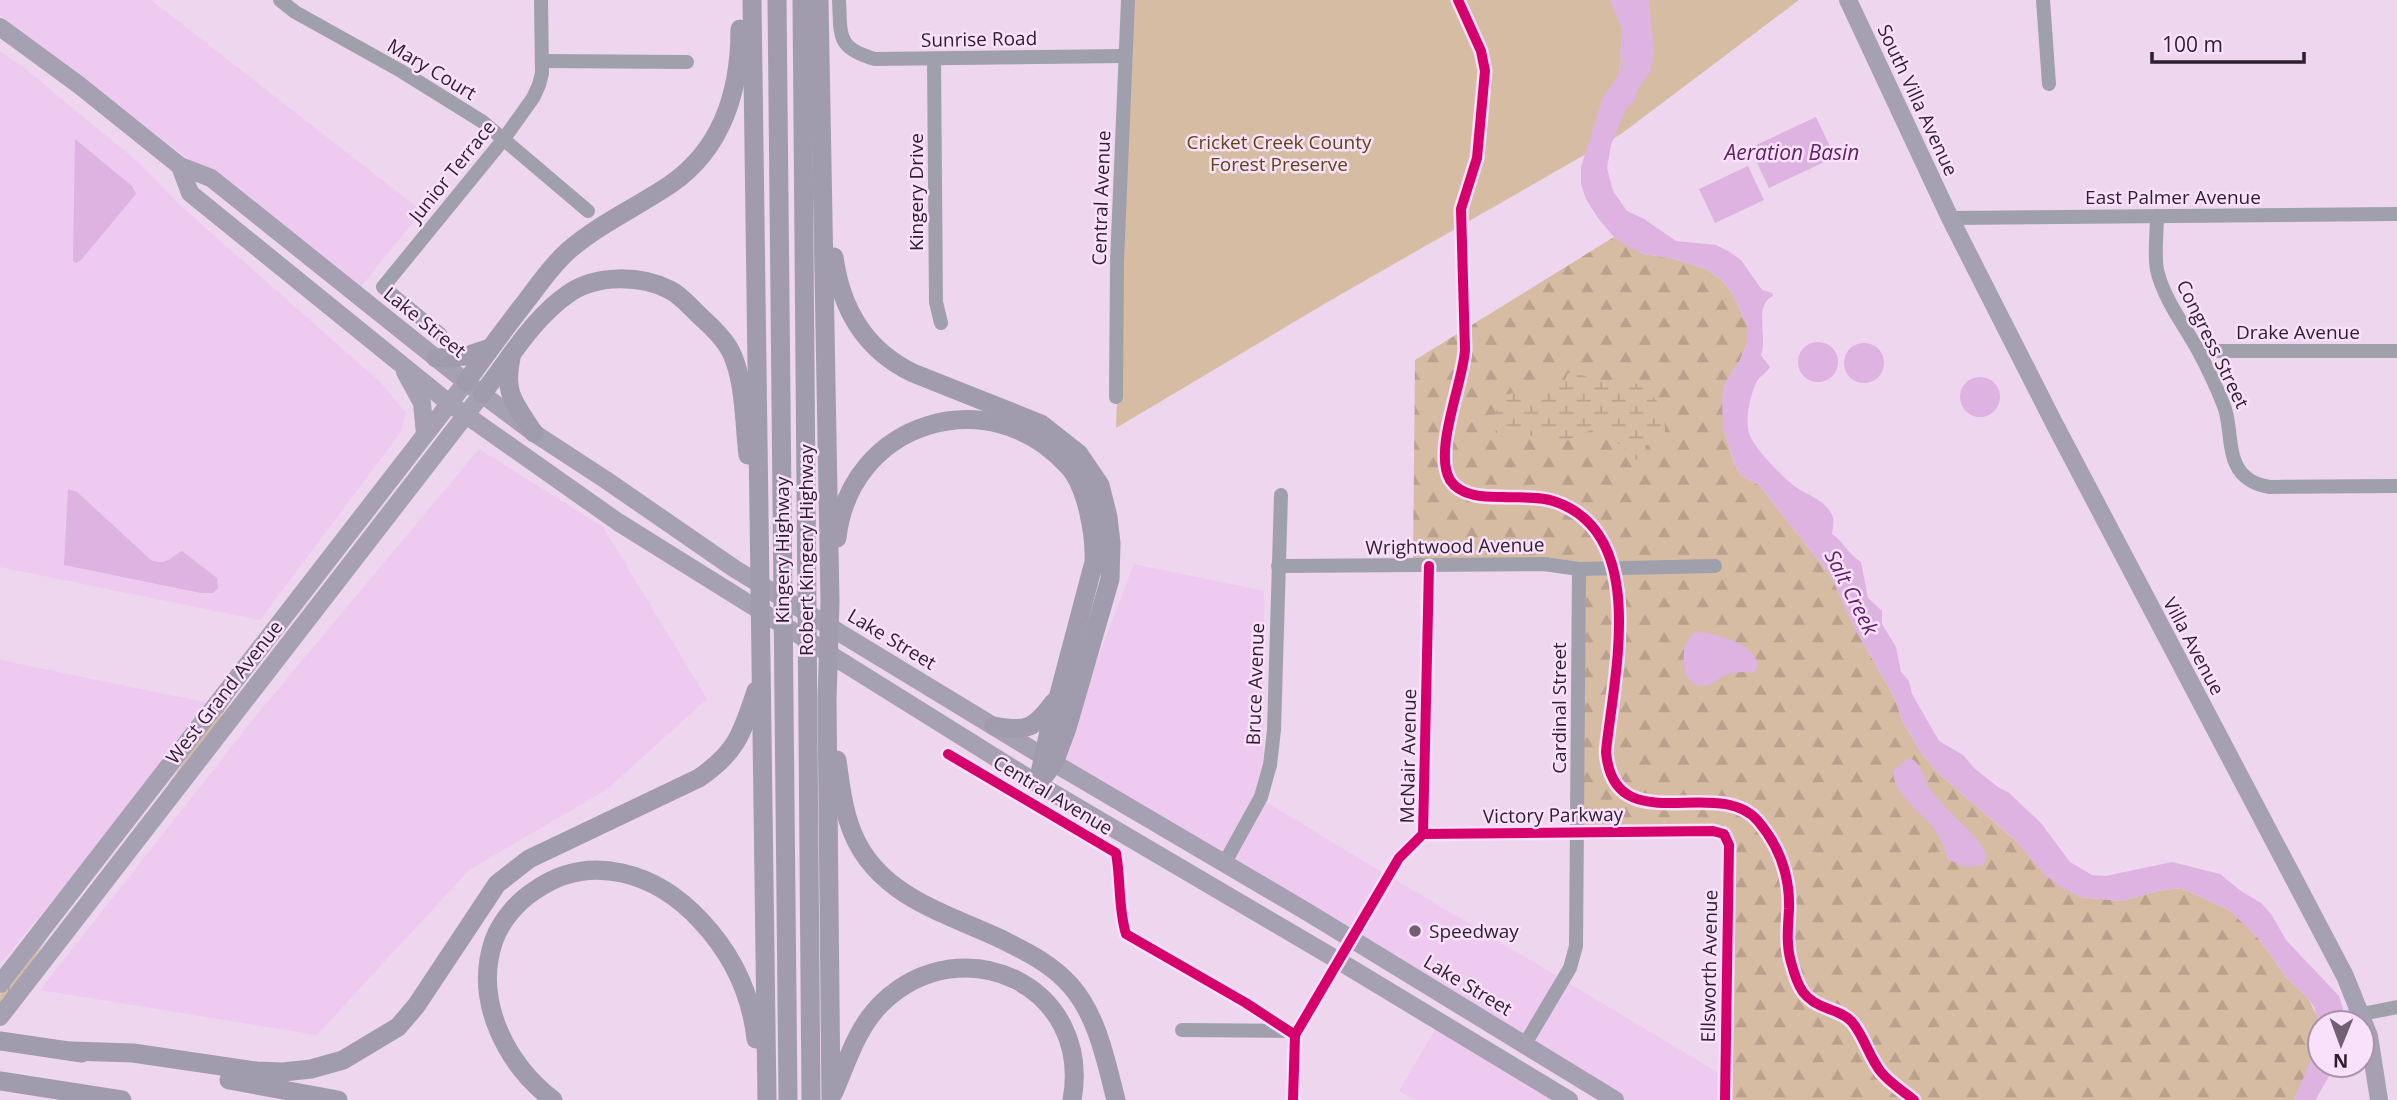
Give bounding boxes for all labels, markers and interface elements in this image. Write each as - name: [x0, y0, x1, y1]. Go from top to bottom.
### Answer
- street label: South Villa Avenue: [1872, 20, 1964, 180]
- scale bar: [2152, 21, 2304, 65]
- street label: Sunrise Road: [921, 25, 1037, 53]
- text: 100 m: [2162, 30, 2223, 58]
- street label: Mary Court: [383, 32, 482, 106]
- street label: Junior Terrace: [402, 115, 501, 229]
- park label: Cricket Creek County Forest Preserve: [1187, 129, 1372, 177]
- street label: Central Avenue: [1086, 130, 1116, 266]
- street label: Kingery Drive: [903, 133, 929, 251]
- water label: Aeration Basin: [1723, 138, 1859, 166]
- street label: East Palmer Avenue: [2085, 184, 2261, 210]
- street label: Congress Street: [2171, 275, 2255, 413]
- street label: Lake Street: [378, 281, 472, 363]
- street label: Drake Avenue: [2236, 319, 2360, 345]
- street label: Robert Kingery Highway: [793, 444, 819, 656]
- street label: Kingery Highway: [769, 476, 795, 623]
- street label: Wrightwood Avenue: [1365, 531, 1545, 561]
- water label: Salt Creek: [1819, 545, 1886, 640]
- street label: Villa Avenue: [2157, 593, 2231, 699]
- street label: Lake Street: [843, 602, 941, 676]
- street label: West Grand Avenue: [160, 615, 288, 769]
- street label: Bruce Avenue: [1240, 622, 1270, 746]
- street label: Cardinal Street: [1546, 642, 1572, 774]
- street label: McNair Avenue: [1394, 688, 1422, 824]
- street label: Central Avenue: [988, 749, 1118, 841]
- street label: Victory Parkway: [1483, 801, 1624, 829]
- street label: Ellsworth Avenue: [1695, 889, 1723, 1043]
- place label: Speedway: [1429, 918, 1519, 944]
- marker: Speedway: [1407, 923, 1423, 939]
- street label: Lake Street: [1419, 948, 1517, 1022]
- north arrow: [2306, 1009, 2376, 1079]
- text: N: [2333, 1048, 2349, 1074]

